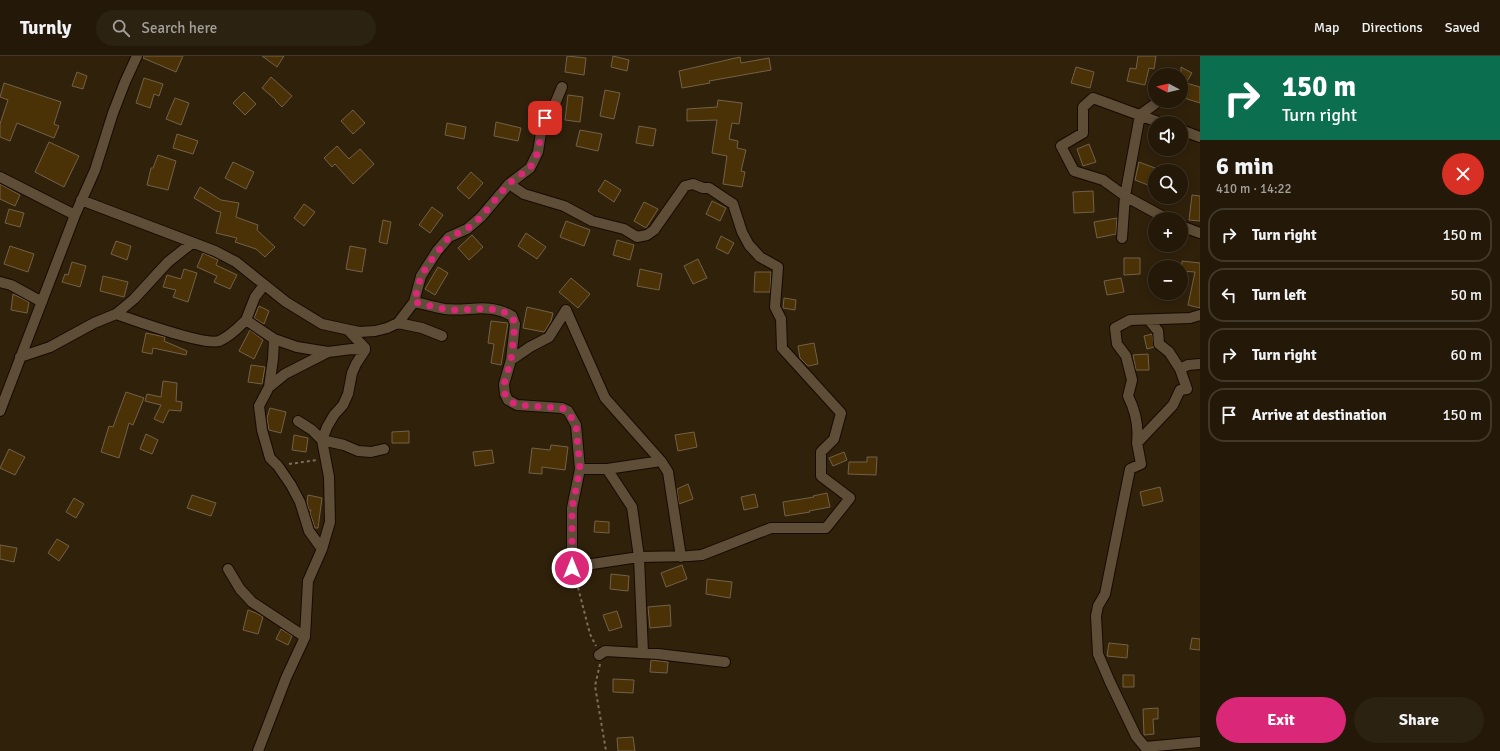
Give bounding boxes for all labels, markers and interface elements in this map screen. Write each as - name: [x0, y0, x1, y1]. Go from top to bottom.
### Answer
- search box: [96, 10, 376, 46]
- text: Turnly: [20, 16, 72, 40]
- icon: search: [110, 17, 132, 39]
- text: Search here: [142, 19, 217, 37]
- text: Map: [1314, 19, 1340, 36]
- text: Directions: [1362, 19, 1423, 36]
- text: Saved: [1445, 19, 1480, 36]
- north arrow: [1148, 68, 1188, 108]
- map controls: [1148, 68, 1188, 300]
- text: 150 m: [1282, 70, 1356, 104]
- icon: right: [1216, 72, 1268, 124]
- pin: [528, 101, 562, 135]
- text: Turn right: [1282, 104, 1357, 126]
- icon: arrive: [534, 107, 556, 129]
- button: sound: [1148, 116, 1188, 156]
- text: 6 min: [1216, 151, 1274, 181]
- button: close: [1442, 153, 1484, 195]
- button: search: [1148, 164, 1188, 204]
- text: 410 m · 14:22: [1216, 181, 1292, 197]
- button: +: [1148, 212, 1188, 252]
- icon: right: [1218, 224, 1240, 246]
- text: Turn right: [1252, 226, 1317, 244]
- text: 150 m: [1442, 226, 1482, 244]
- button: −: [1148, 260, 1188, 300]
- icon: left: [1218, 284, 1240, 306]
- text: Turn left: [1252, 286, 1306, 304]
- text: 50 m: [1451, 286, 1482, 304]
- icon: right: [1218, 344, 1240, 366]
- text: Turn right: [1252, 346, 1317, 364]
- text: 60 m: [1451, 346, 1482, 364]
- icon: arrive: [1218, 404, 1240, 426]
- text: Arrive at destination: [1252, 406, 1387, 424]
- text: 150 m: [1442, 406, 1482, 424]
- position arrow: [551, 547, 593, 589]
- button: Exit: [1216, 697, 1346, 743]
- button: Share: [1354, 697, 1484, 743]

